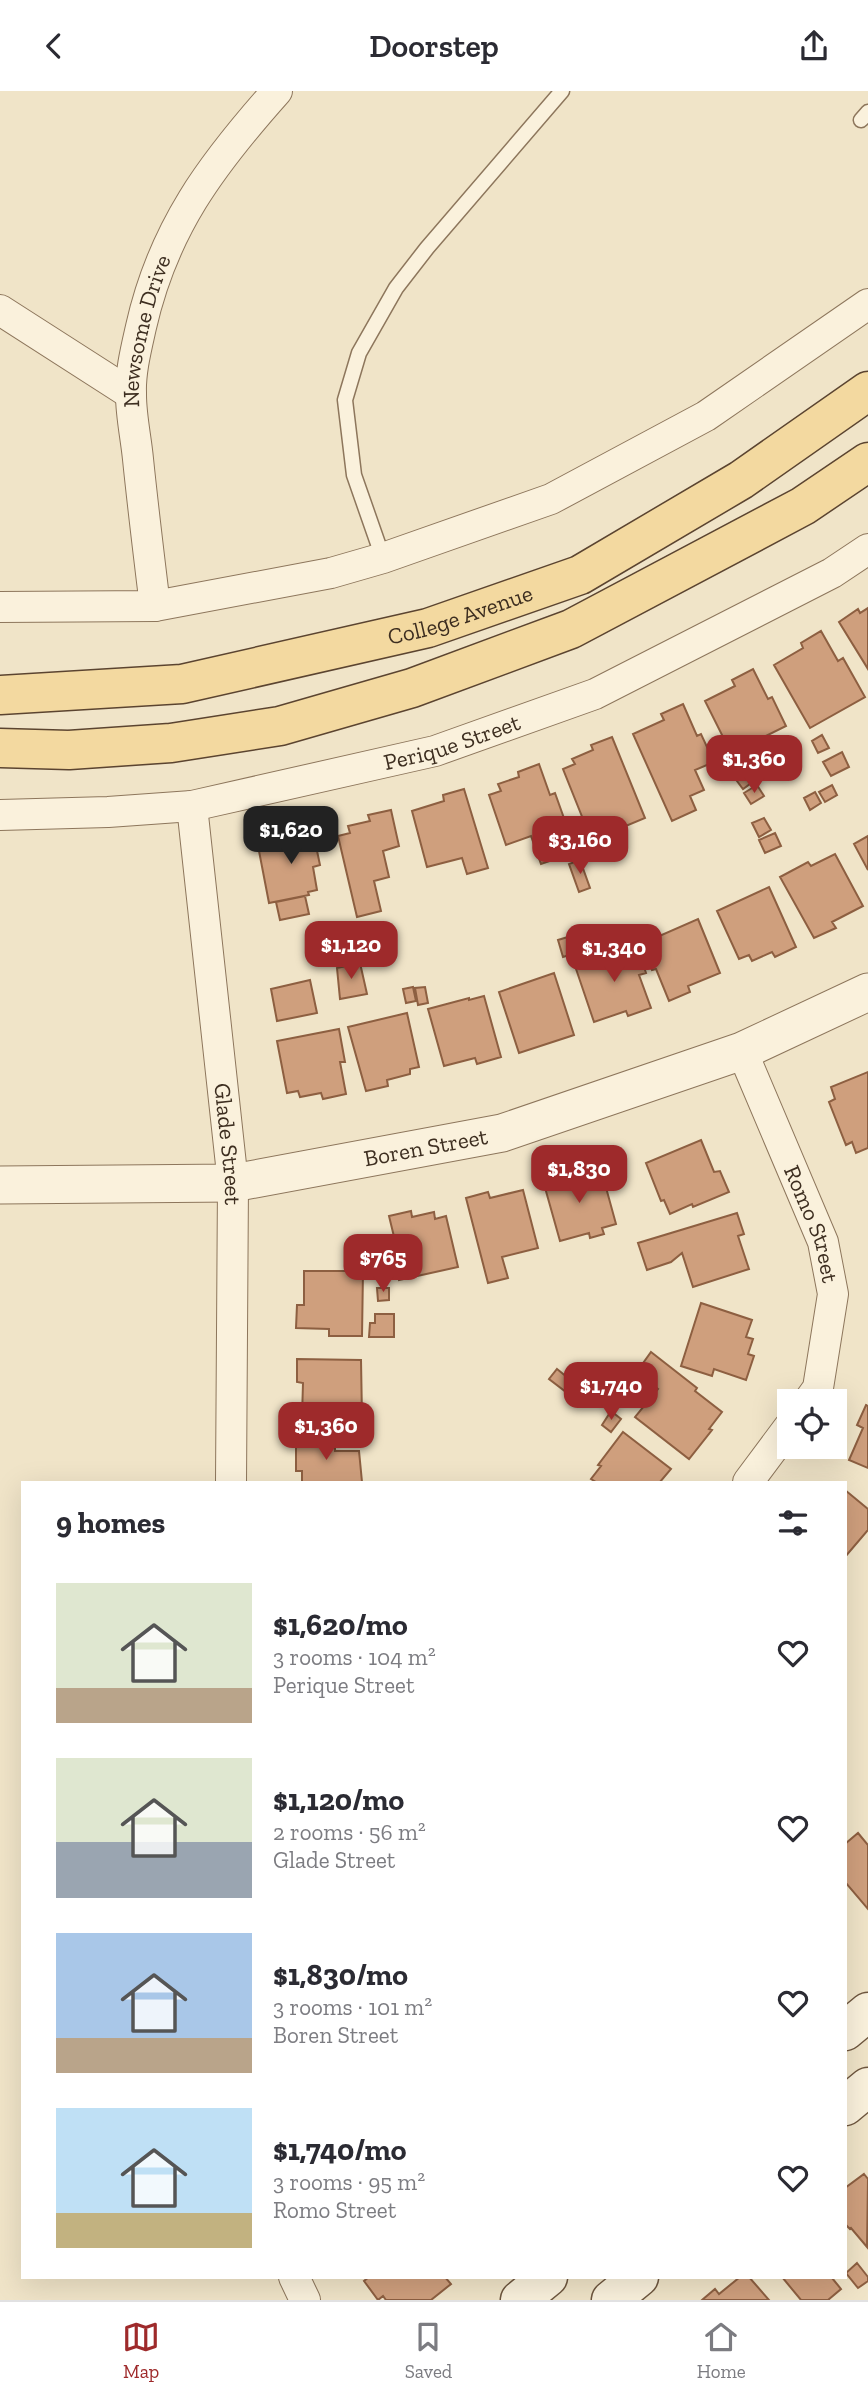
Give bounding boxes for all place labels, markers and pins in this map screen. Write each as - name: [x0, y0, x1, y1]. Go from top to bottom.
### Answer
- pin: $1,360: [697, 735, 811, 795]
- pin: $1,620: [234, 807, 348, 866]
- pin: $3,160: [523, 817, 637, 876]
- pin: $1,120: [294, 921, 408, 981]
- pin: $1,340: [557, 925, 671, 984]
- pin: $1,830: [522, 1145, 636, 1205]
- pin: $765: [342, 1235, 424, 1294]
- pin: $1,740: [554, 1363, 668, 1422]
- pin: $1,360: [269, 1403, 383, 1462]

